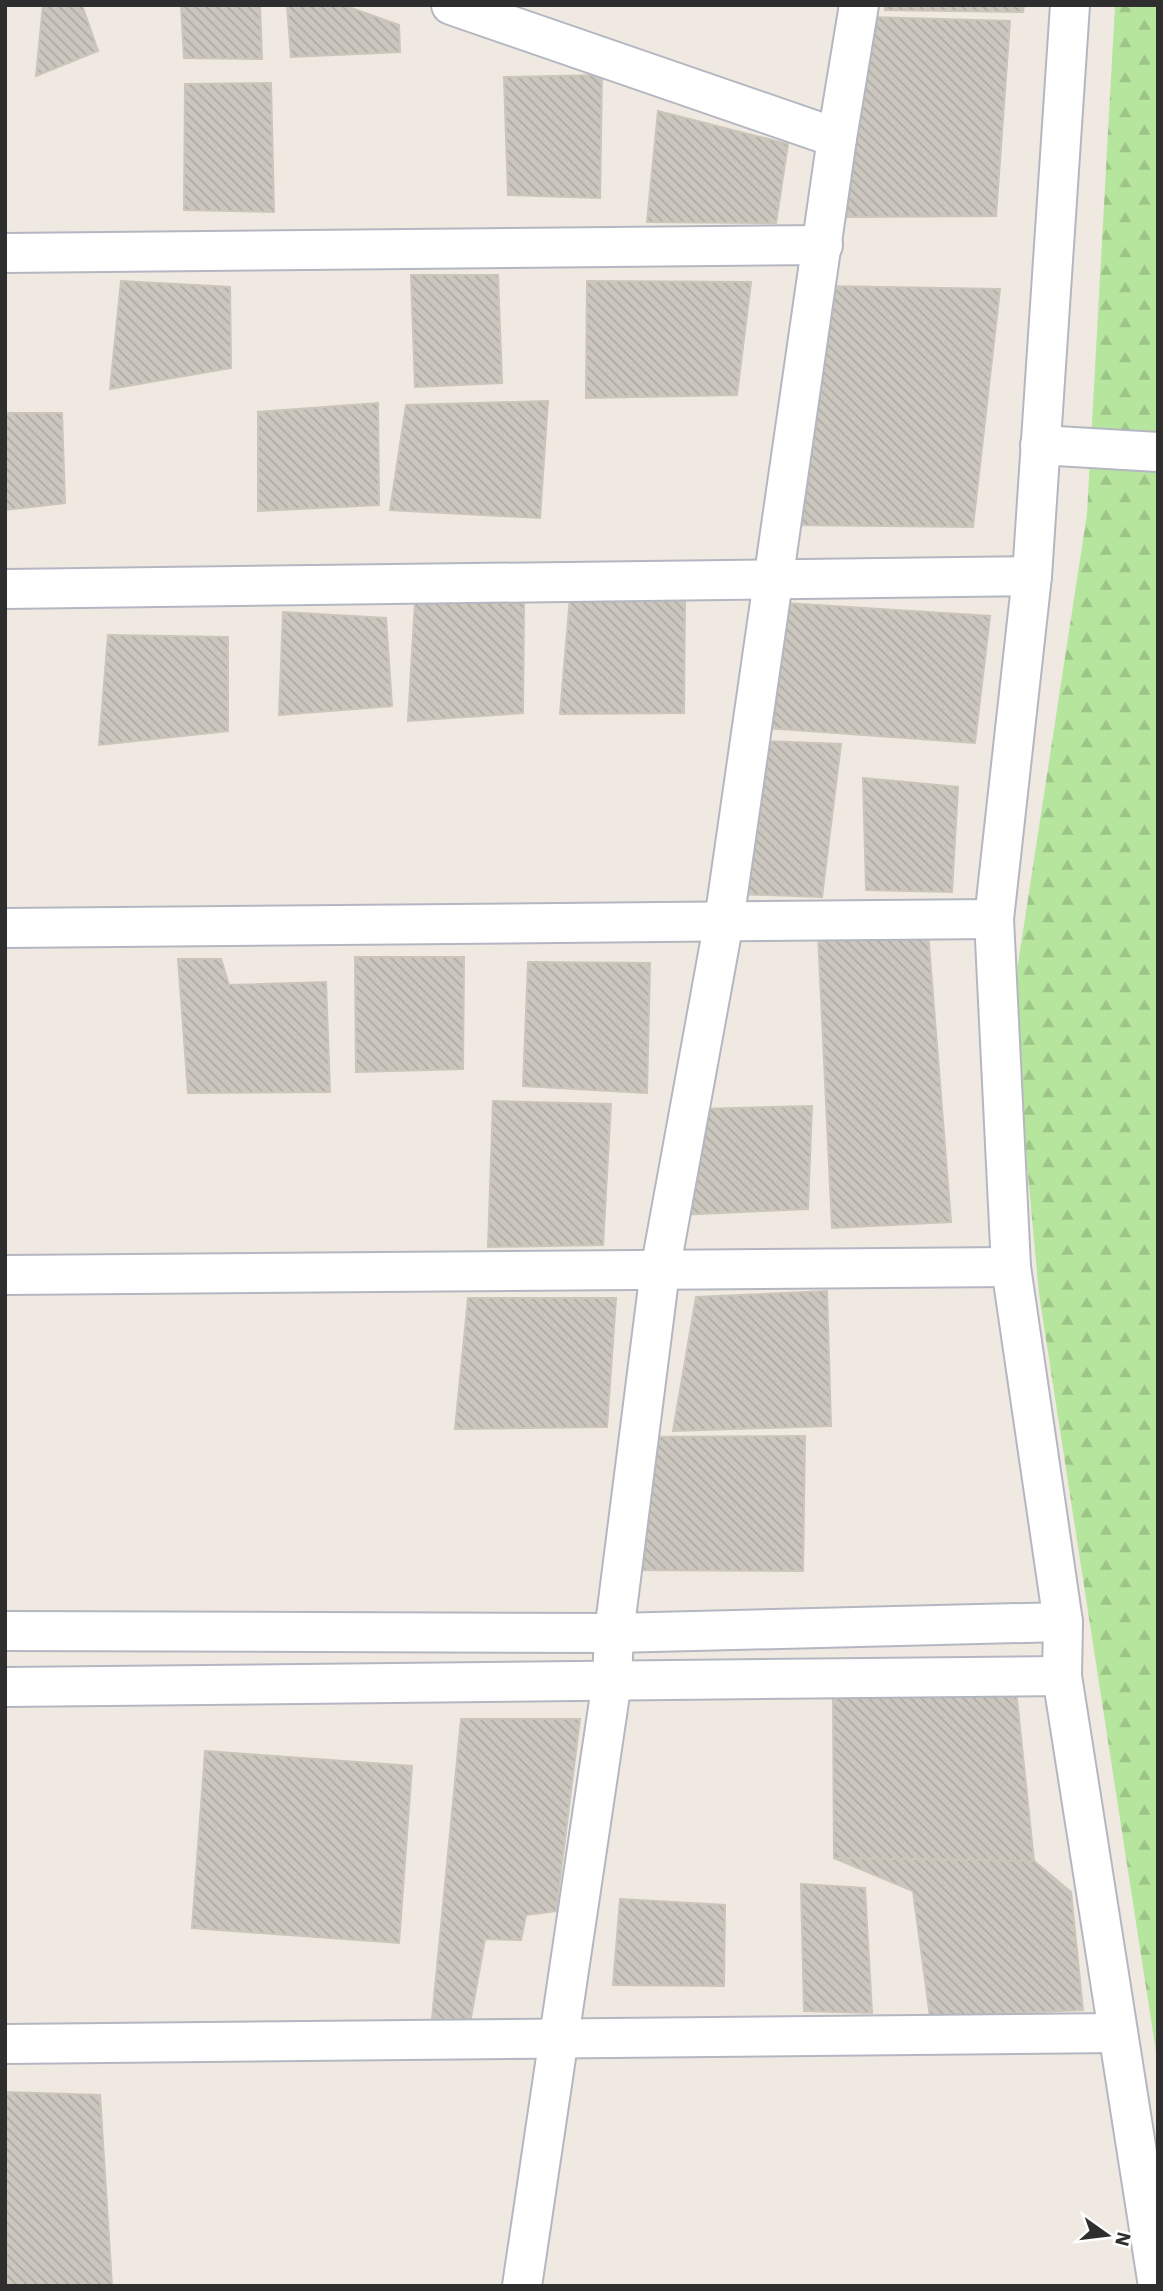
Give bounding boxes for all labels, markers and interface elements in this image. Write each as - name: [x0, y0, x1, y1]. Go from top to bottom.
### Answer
- north arrow: [1072, 2200, 1142, 2270]
- text: N: [1110, 2230, 1137, 2249]

